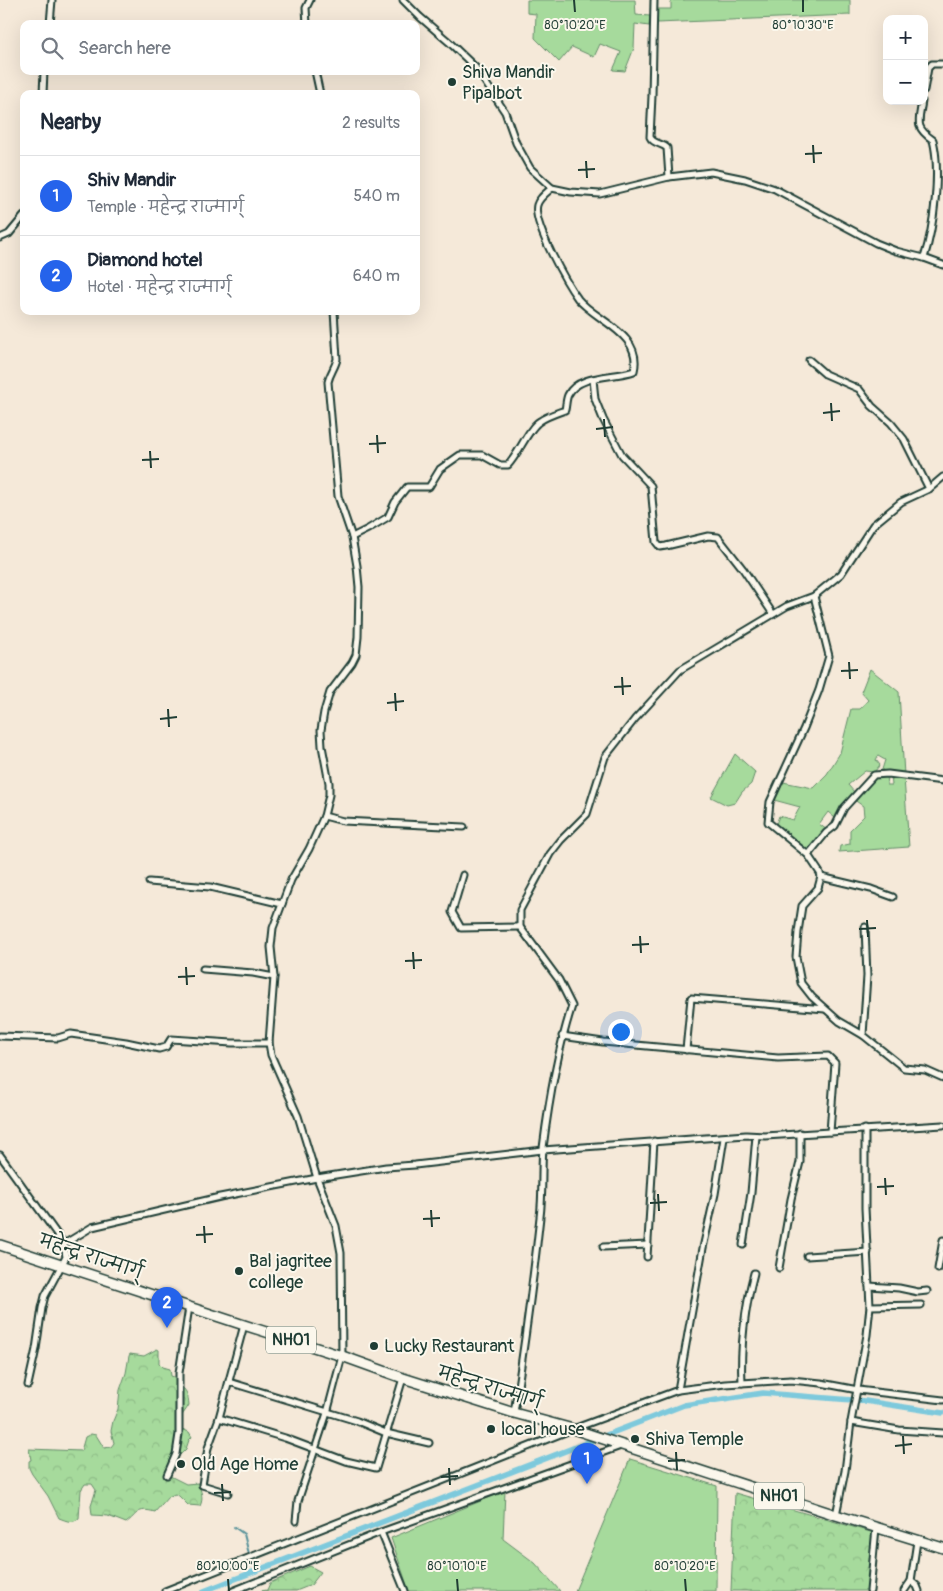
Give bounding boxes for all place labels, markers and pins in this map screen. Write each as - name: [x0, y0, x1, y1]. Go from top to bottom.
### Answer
- place label: Shiva Mandir Pipalbot: [462, 61, 555, 105]
- marker: Shiva Mandir Pipalbot: [446, 76, 458, 88]
- place label: Bal jagritee college: [249, 1250, 332, 1294]
- marker: Bal jagritee college: [233, 1265, 245, 1277]
- pin: 2: [151, 1287, 183, 1328]
- place label: Lucky Restaurant: [384, 1335, 515, 1358]
- marker: Lucky Restaurant: [368, 1340, 380, 1352]
- place label: local house: [501, 1418, 585, 1441]
- marker: local house: [485, 1423, 497, 1435]
- place label: Shiva Temple: [645, 1428, 744, 1451]
- marker: Shiva Temple: [629, 1433, 641, 1445]
- pin: 1: [571, 1443, 603, 1484]
- place label: Old Age Home: [191, 1453, 298, 1476]
- marker: Old Age Home: [175, 1458, 187, 1470]

